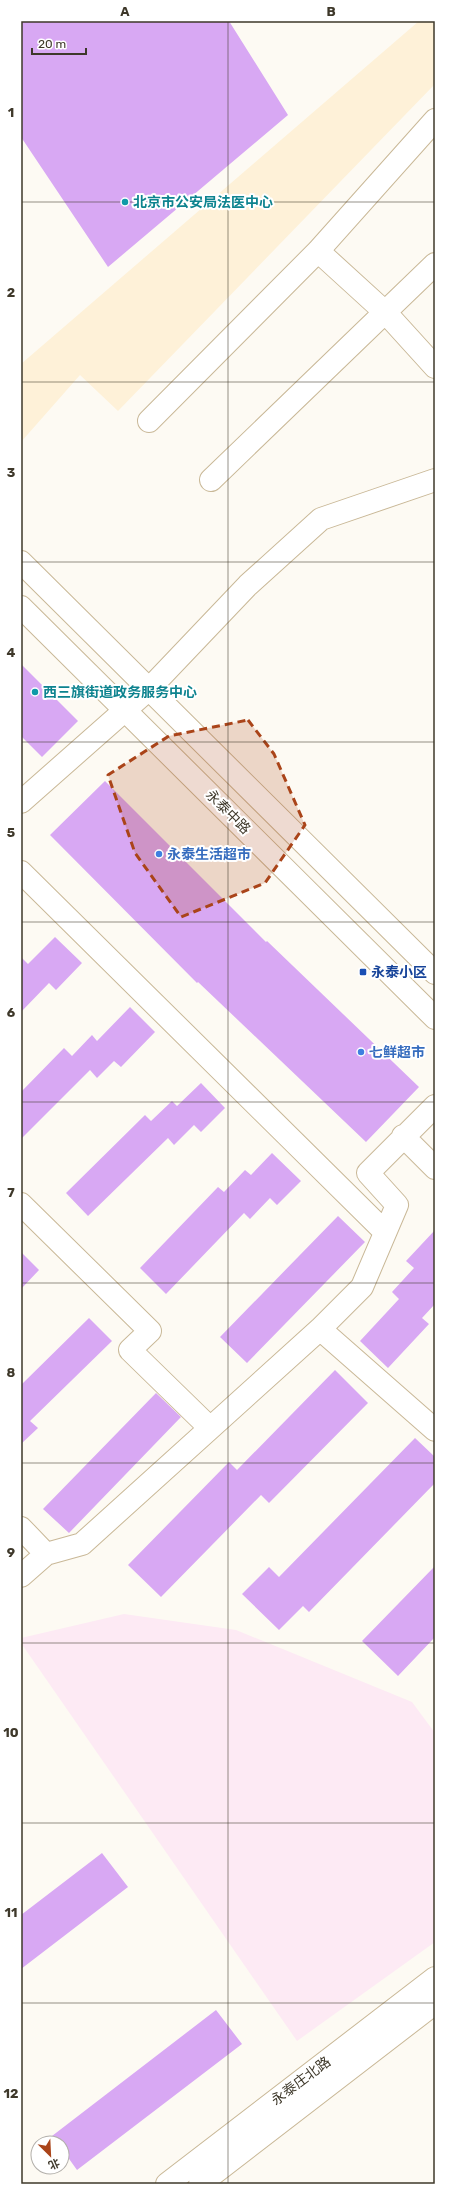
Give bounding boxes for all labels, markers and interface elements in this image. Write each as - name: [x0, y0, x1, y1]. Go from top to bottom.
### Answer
- text: A: [120, 4, 130, 19]
- text: B: [326, 4, 336, 19]
- scale bar: [32, 30, 86, 56]
- text: 20 m: [38, 37, 66, 51]
- text: 1: [8, 105, 14, 120]
- place label: 北京市公安局法医中心: [133, 194, 273, 211]
- marker: 北京市公安局法医中心: [120, 197, 130, 207]
- text: 2: [7, 285, 15, 300]
- text: 3: [7, 465, 16, 480]
- text: 4: [7, 645, 16, 660]
- place label: 西三旗街道政务服务中心: [43, 684, 197, 701]
- marker: 西三旗街道政务服务中心: [30, 687, 40, 697]
- street label: 永泰中路: [202, 786, 254, 838]
- text: 5: [7, 825, 15, 840]
- place label: 永泰生活超市: [167, 846, 251, 863]
- marker: 永泰生活超市: [154, 849, 164, 859]
- place label: 永泰小区: [371, 964, 427, 981]
- marker: 永泰小区: [358, 967, 368, 977]
- text: 6: [7, 1005, 16, 1020]
- place label: 七鲜超市: [369, 1044, 425, 1061]
- marker: 七鲜超市: [356, 1047, 366, 1057]
- text: 7: [7, 1185, 15, 1200]
- text: 8: [7, 1365, 16, 1380]
- text: 9: [7, 1545, 15, 1560]
- text: 10: [3, 1725, 19, 1740]
- text: 11: [5, 1905, 17, 1920]
- street label: 永泰庄北路: [268, 2053, 334, 2109]
- text: 12: [4, 2086, 18, 2101]
- north arrow: [30, 2135, 70, 2175]
- text: 北: [46, 2156, 62, 2172]

